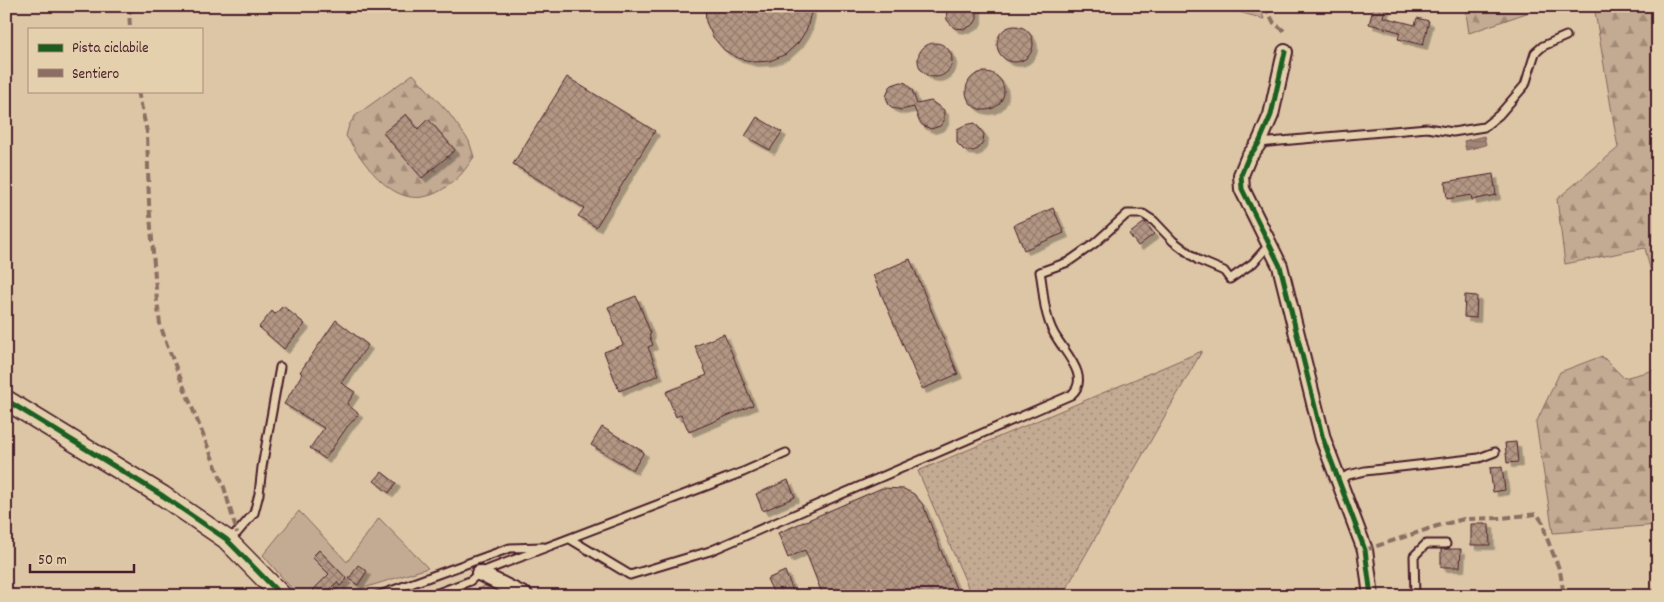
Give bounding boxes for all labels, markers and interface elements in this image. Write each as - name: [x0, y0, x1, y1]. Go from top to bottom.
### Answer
- legend: [28, 28, 202, 92]
- text: Pista ciclabile: [72, 38, 149, 60]
- text: Sentiero: [72, 64, 120, 86]
- scale bar: [30, 542, 134, 574]
- text: 50 m: [38, 550, 67, 572]

